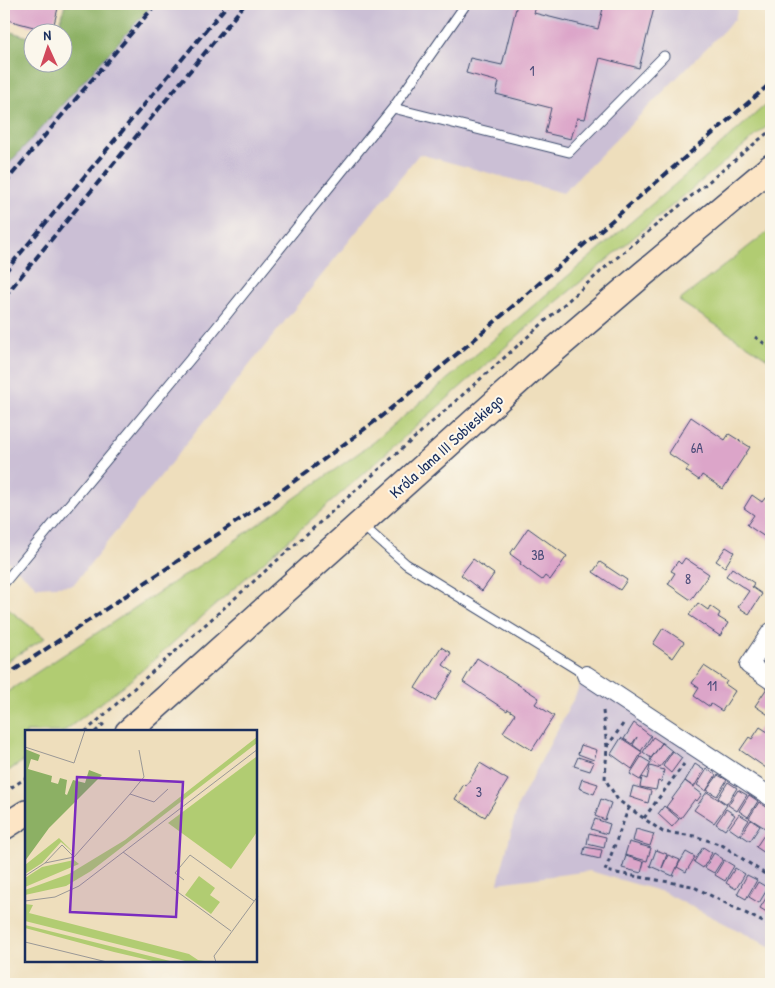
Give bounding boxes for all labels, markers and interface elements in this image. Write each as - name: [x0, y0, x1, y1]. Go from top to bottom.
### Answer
- north arrow: [22, 22, 72, 72]
- text: N: [43, 25, 52, 44]
- house number: 1: [529, 61, 535, 80]
- street label: Króla Jana III Sobieskiego: [384, 389, 508, 503]
- house number: 6A: [691, 438, 703, 457]
- house number: 3B: [531, 545, 545, 564]
- house number: 8: [685, 569, 691, 588]
- house number: 11: [707, 676, 717, 695]
- inset map: [25, 730, 258, 963]
- house number: 3: [476, 782, 482, 801]

